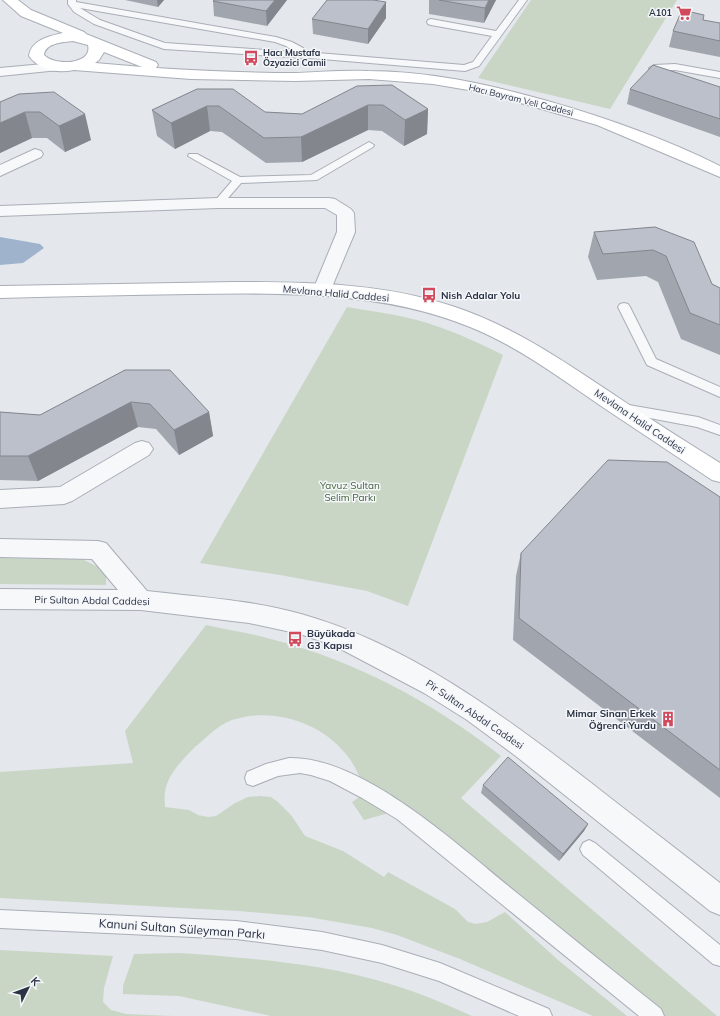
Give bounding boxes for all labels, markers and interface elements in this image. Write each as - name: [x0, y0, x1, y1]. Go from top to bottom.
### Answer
- supermarket icon: A101: [675, 4, 693, 22]
- place label: A101: [649, 7, 672, 18]
- place label: Hacı Mustafa Özyazici Camii: [263, 47, 326, 69]
- bus stop icon: Hacı Mustafa Özyazici Camii: [242, 49, 260, 67]
- street label: Hacı Bayram Veli Caddesi: [467, 81, 575, 119]
- street label: Mevlana Halid Caddesi: [282, 282, 390, 305]
- bus stop icon: Nish Adalar Yolu: [420, 286, 438, 304]
- place label: Nish Adalar Yolu: [441, 289, 520, 302]
- street label: Mevlana Halid Caddesi: [592, 386, 688, 457]
- park label: Yavuz Sultan Selim Parkı: [319, 479, 380, 504]
- street label: Pir Sultan Abdal Caddesi: [34, 593, 150, 608]
- place label: Büyükada G3 Kapısı: [307, 627, 355, 652]
- bus stop icon: Büyükada G3 Kapısı: [286, 630, 304, 648]
- street label: Pir Sultan Abdal Caddesi: [423, 677, 526, 752]
- place label: Mimar Sinan Erkek Öğrenci Yurdu: [566, 707, 656, 732]
- building icon: Mimar Sinan Erkek Öğrenci Yurdu: [659, 710, 677, 728]
- street label: Kanuni Sultan Süleyman Parkı: [98, 915, 266, 942]
- north arrow: [8, 968, 48, 1008]
- text: K: [28, 974, 44, 989]

